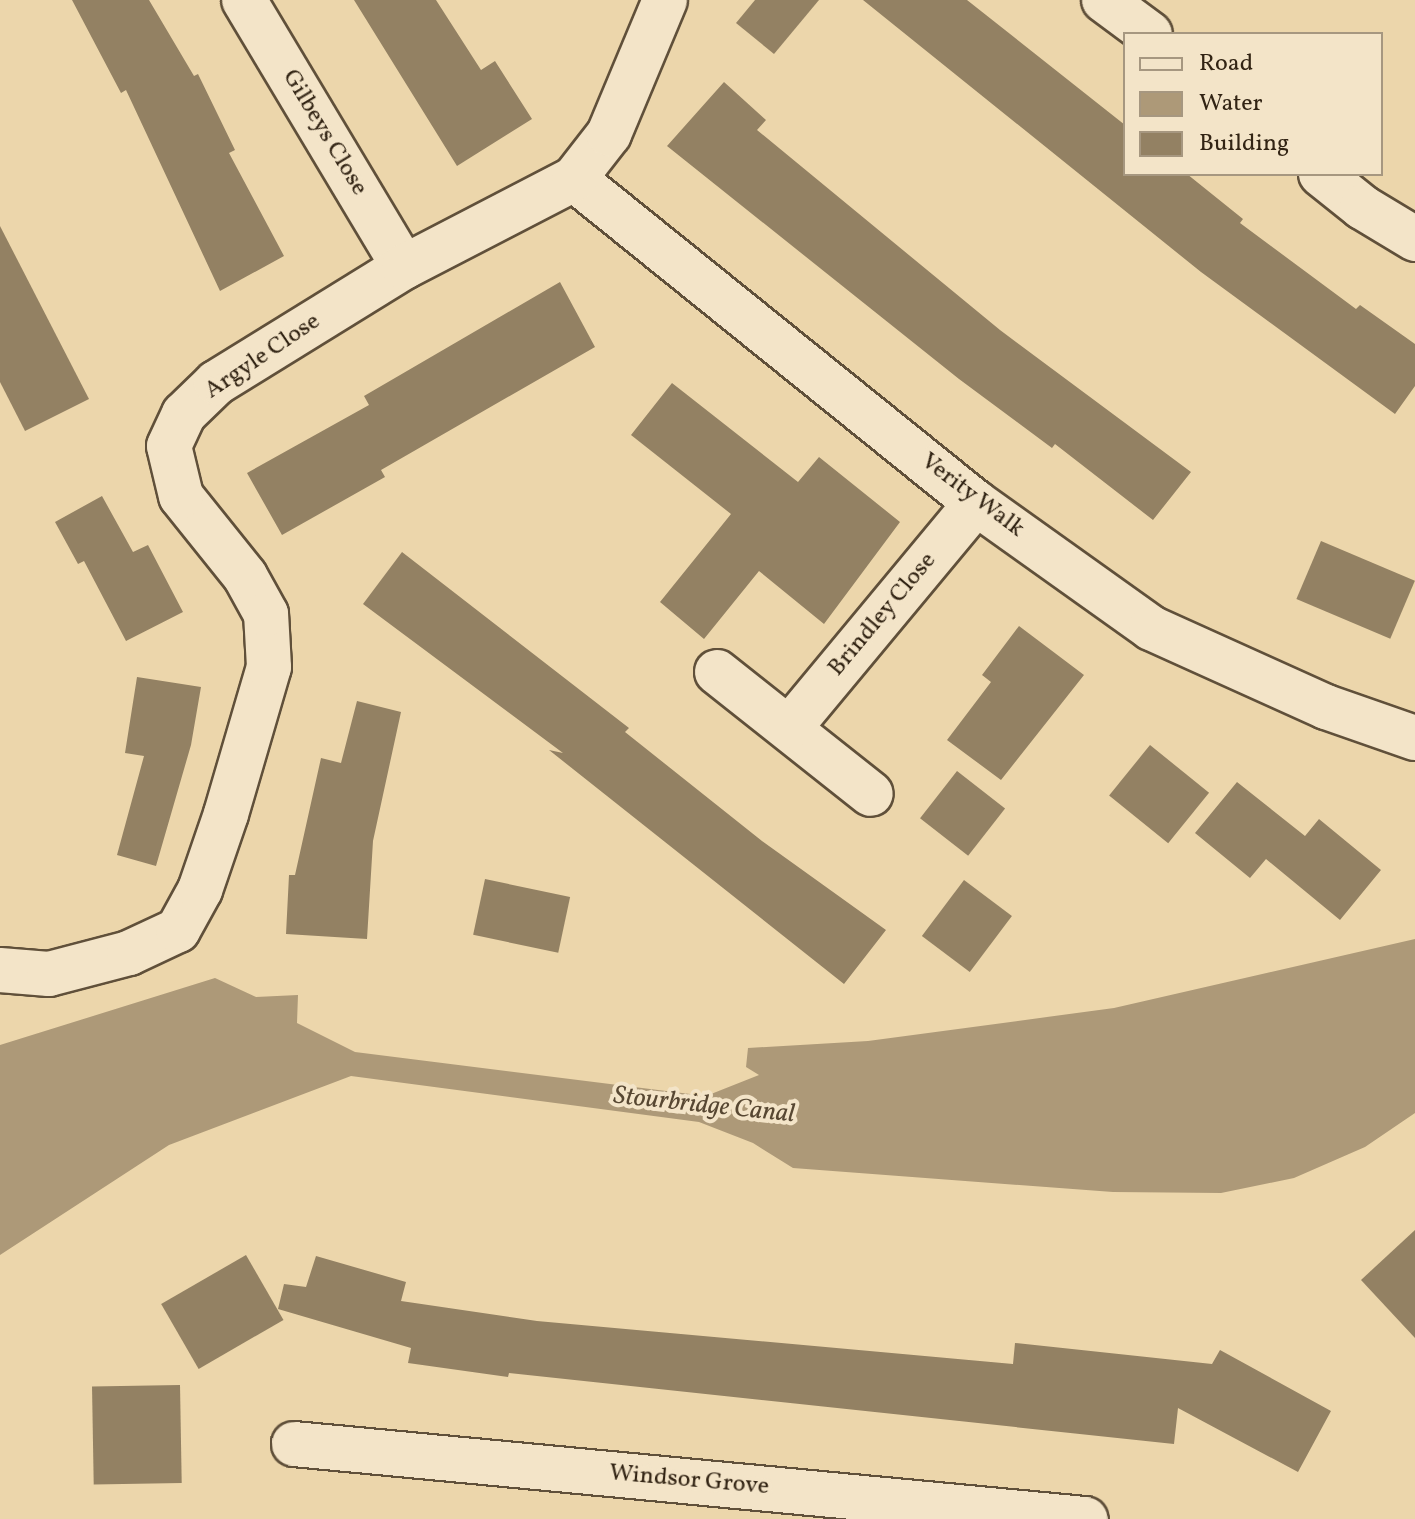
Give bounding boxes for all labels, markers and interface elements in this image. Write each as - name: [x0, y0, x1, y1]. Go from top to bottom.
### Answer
- legend: [1123, 32, 1383, 176]
- text: Road: [1199, 47, 1253, 81]
- street label: Gilbeys Close: [275, 65, 373, 201]
- text: Water: [1199, 87, 1263, 121]
- text: Building: [1199, 127, 1289, 161]
- street label: Argyle Close: [200, 308, 326, 406]
- street label: Verity Walk: [914, 447, 1030, 545]
- street label: Brindley Close: [823, 547, 943, 683]
- water label: Stourbridge Canal: [612, 1081, 796, 1131]
- street label: Windsor Grove: [608, 1460, 770, 1502]

